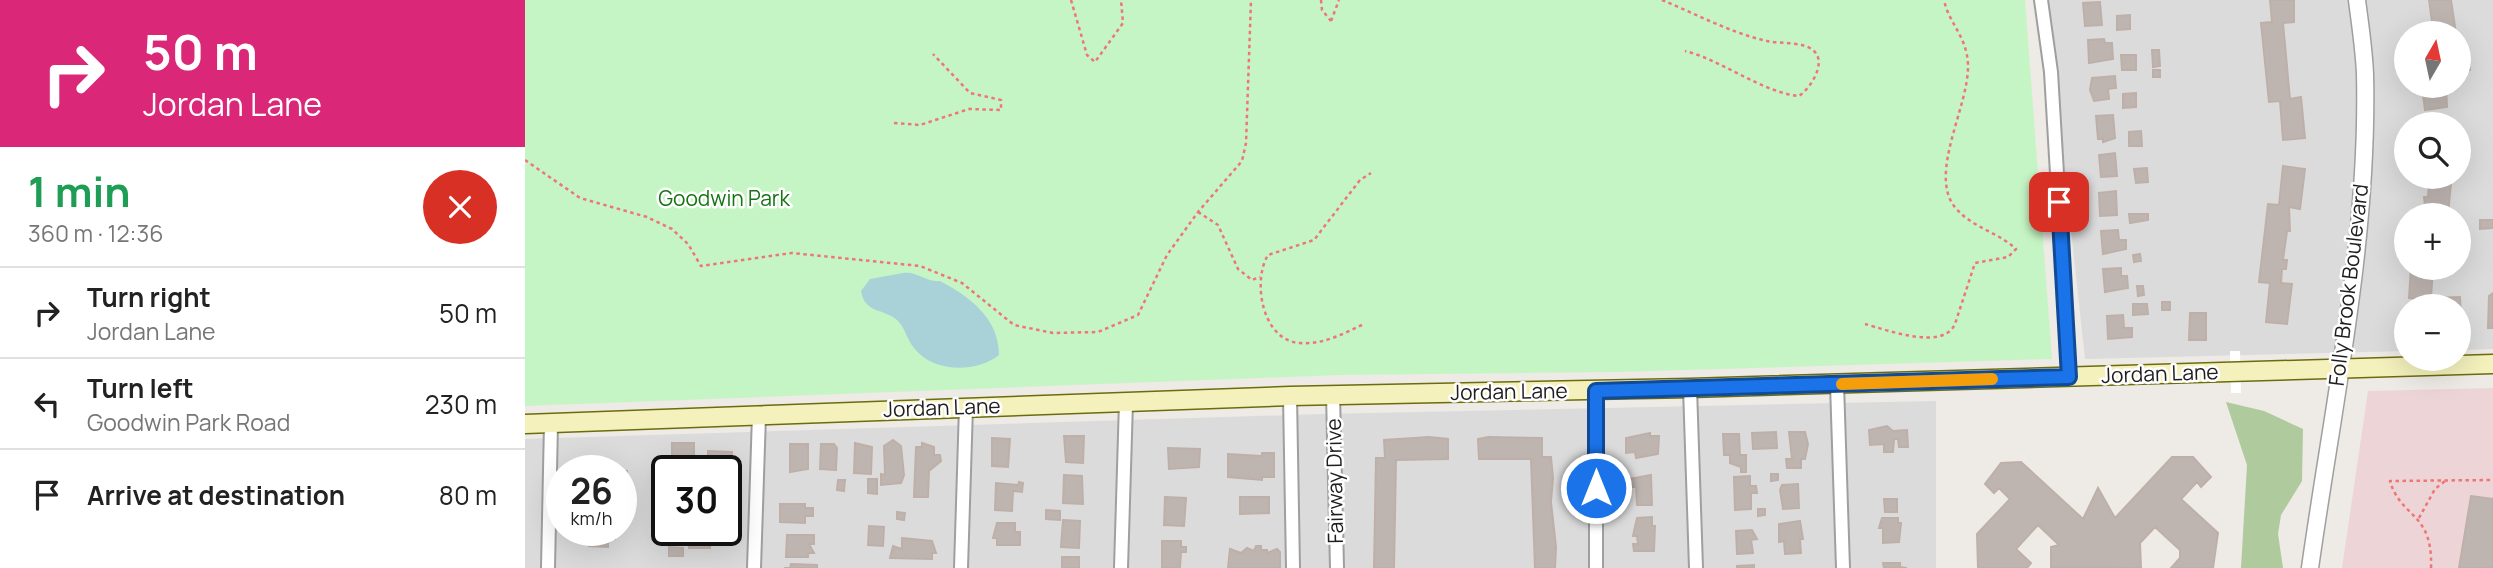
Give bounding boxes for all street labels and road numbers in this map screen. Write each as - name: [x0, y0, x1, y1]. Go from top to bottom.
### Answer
- street label: Folly Brook Boulevard: [2322, 182, 2374, 388]
- street label: Jordan Lane: [2101, 357, 2219, 389]
- street label: Jordan Lane: [1450, 376, 1568, 406]
- street label: Jordan Lane: [883, 391, 1001, 423]
- street label: Fairway Drive: [1319, 418, 1349, 544]

